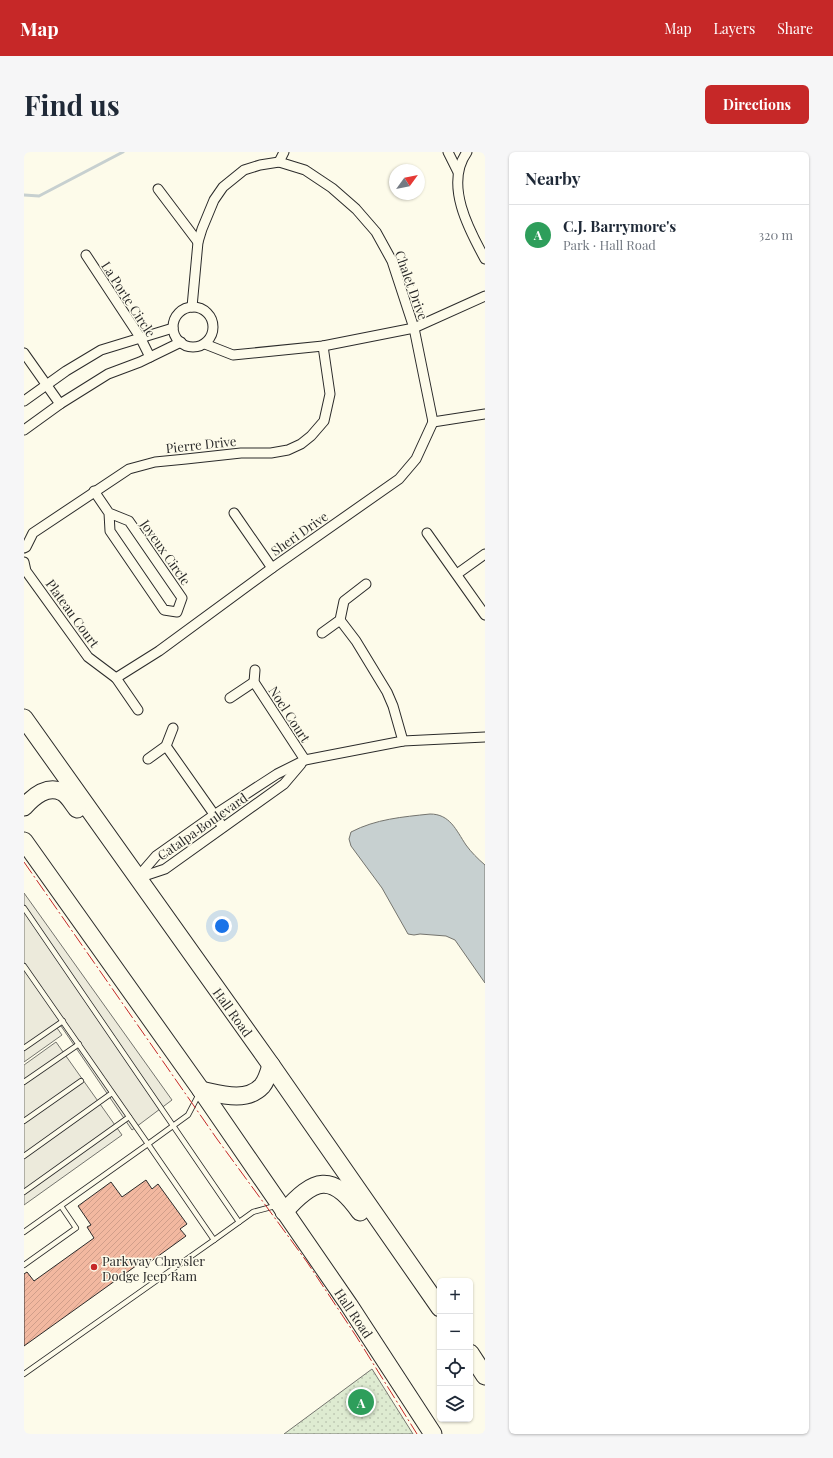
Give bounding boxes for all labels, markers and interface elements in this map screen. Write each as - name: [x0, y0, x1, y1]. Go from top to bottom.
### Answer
- text: Map: [20, 15, 59, 41]
- text: Map: [664, 19, 692, 38]
- text: Layers: [714, 19, 755, 38]
- text: Share: [777, 19, 813, 38]
- button: Directions: [705, 85, 809, 124]
- text: Find us: [24, 86, 120, 123]
- north arrow: [389, 164, 425, 200]
- text: Nearby: [525, 167, 580, 189]
- text: C.J. Barrymore's: [563, 216, 676, 236]
- text: A: [534, 226, 542, 243]
- text: 320 m: [758, 226, 793, 243]
- text: Park · Hall Road: [563, 236, 656, 253]
- street label: Chalet Drive: [392, 248, 433, 322]
- street label: La Porte Circle: [98, 258, 160, 340]
- street label: Pierre Drive: [165, 432, 238, 456]
- street label: Sheri Drive: [267, 507, 331, 559]
- street label: Joyeux Circle: [137, 515, 195, 588]
- street label: Plateau Court: [43, 576, 104, 651]
- street label: Noel Court: [266, 683, 315, 746]
- street label: Catalpa Boulevard: [154, 788, 251, 863]
- your location: [212, 916, 232, 936]
- street label: Hall Road: [210, 984, 257, 1040]
- place label: Parkway Chrysler Dodge Jeep Ram: [102, 1252, 205, 1284]
- marker: Parkway Chrysler Dodge Jeep Ram: [89, 1262, 99, 1272]
- map controls: [437, 1278, 473, 1422]
- button: +: [437, 1278, 473, 1314]
- street label: Hall Road: [331, 1285, 377, 1342]
- button: −: [437, 1314, 473, 1350]
- button: locate: [437, 1350, 473, 1386]
- button: layers: [437, 1386, 473, 1422]
- pin: A: [348, 1387, 374, 1417]

